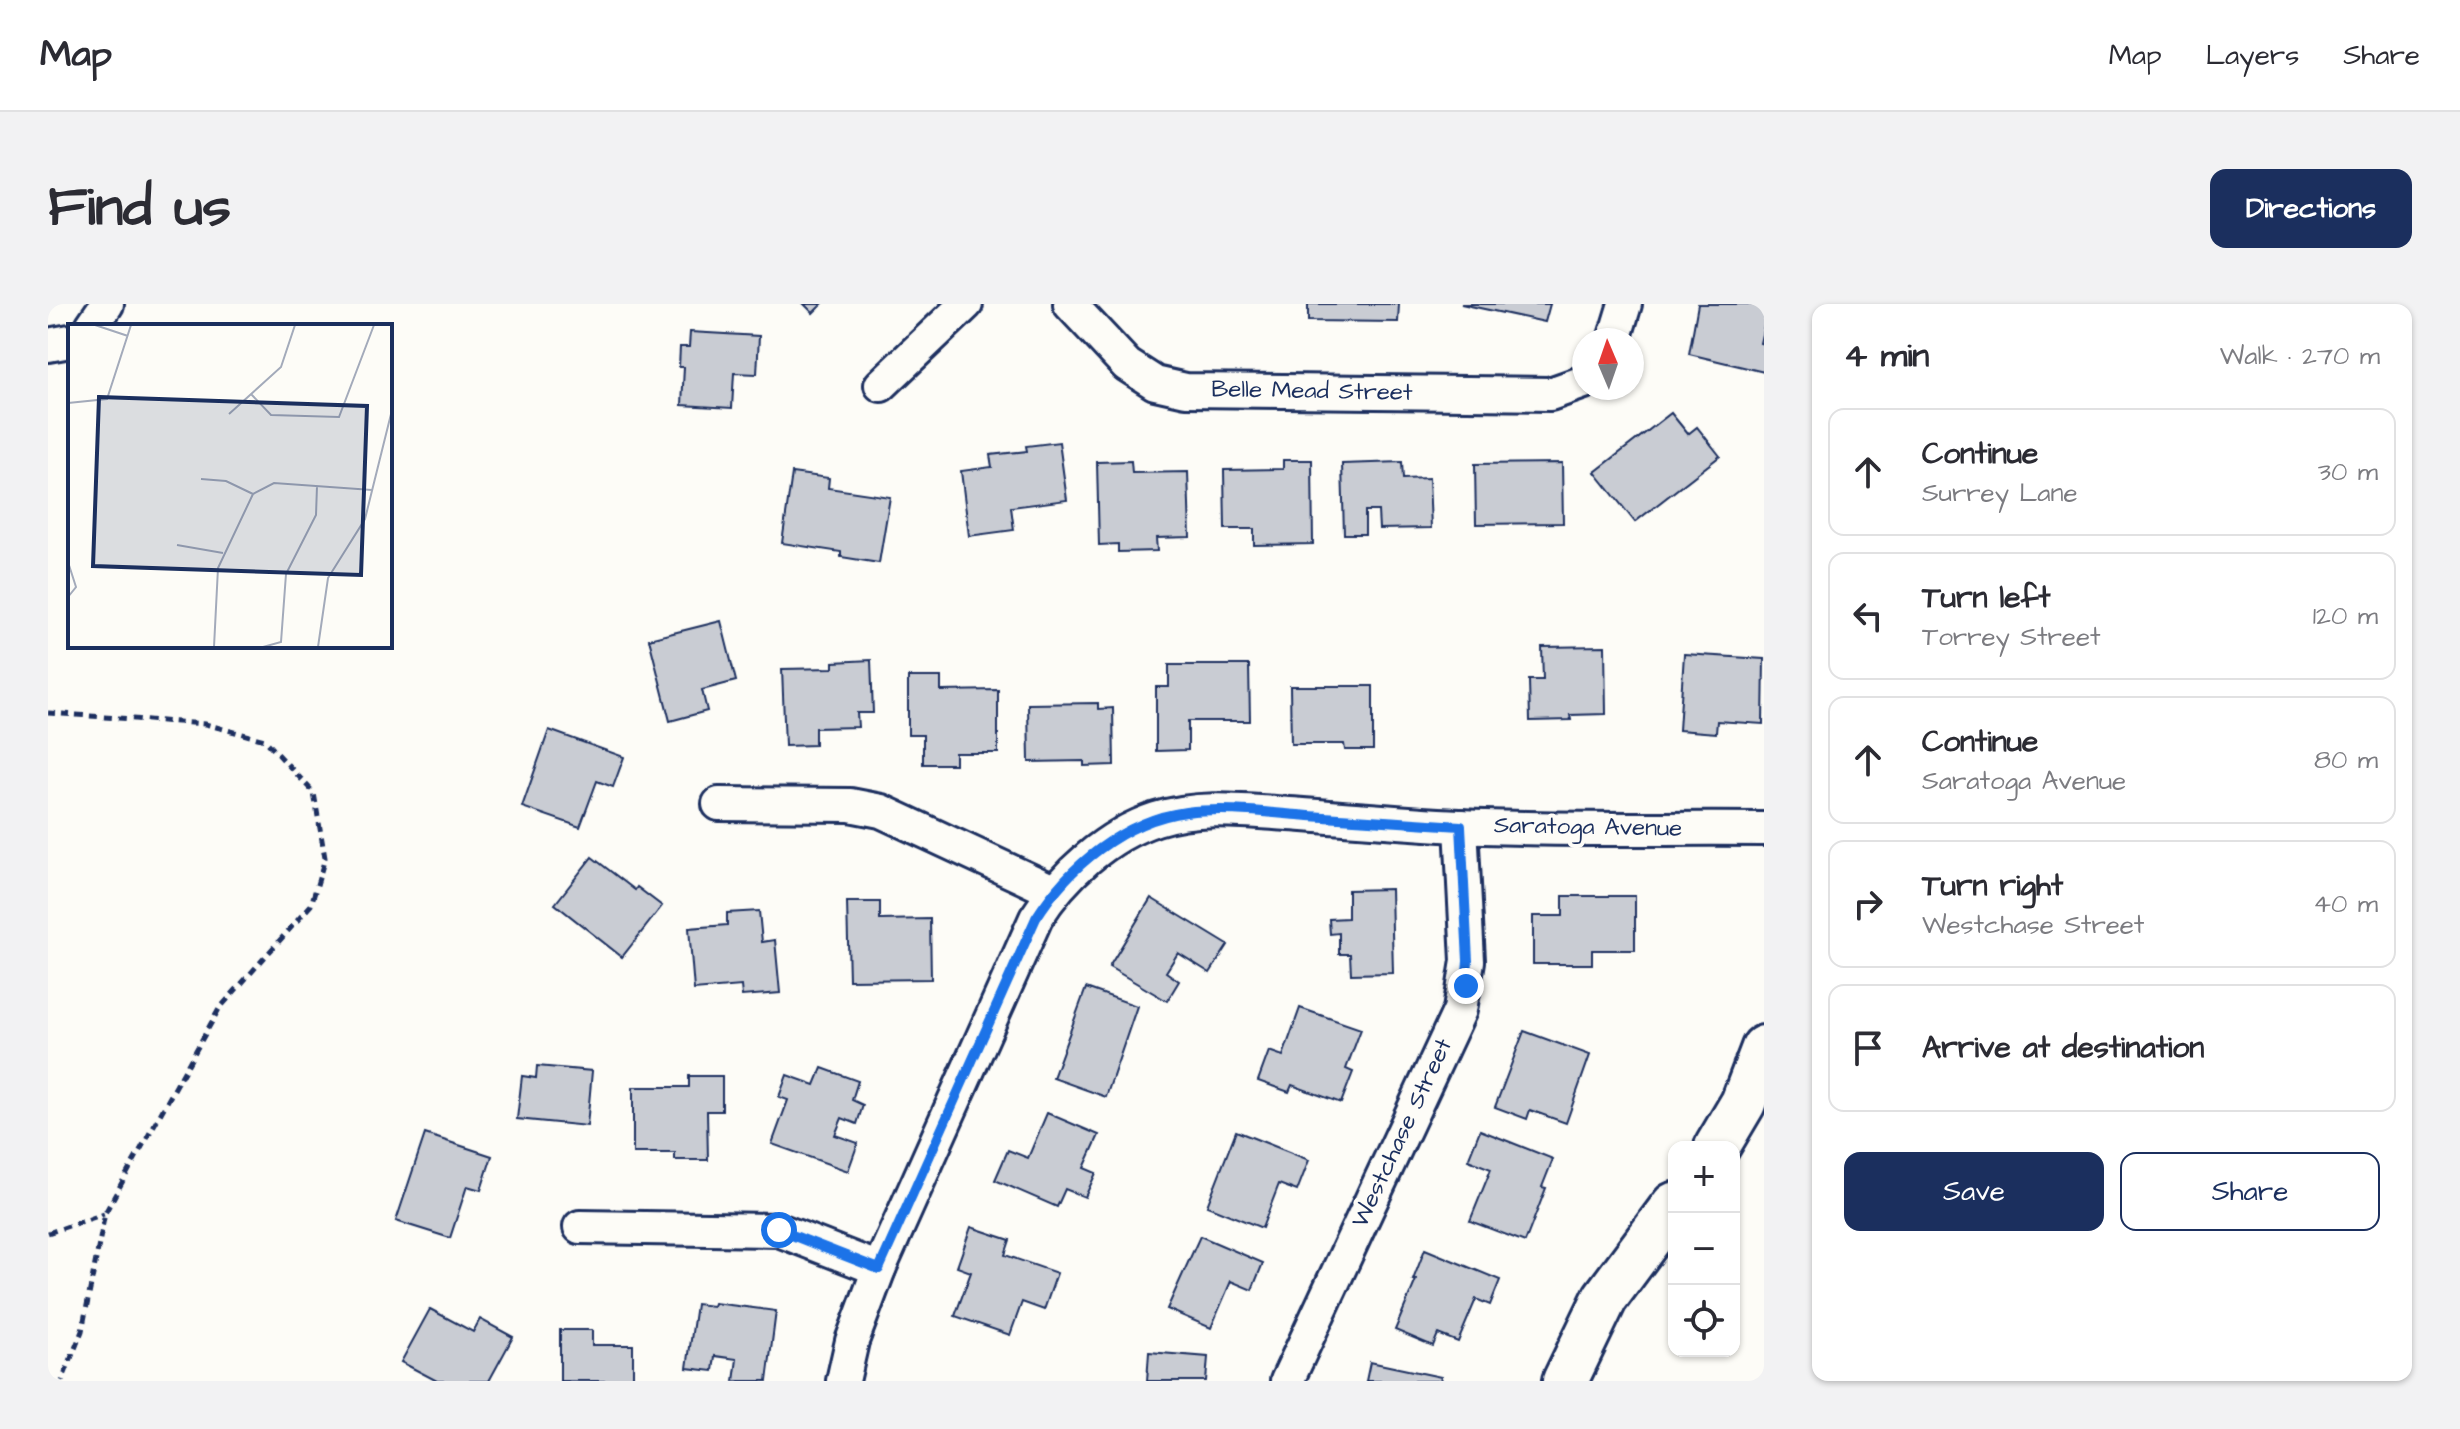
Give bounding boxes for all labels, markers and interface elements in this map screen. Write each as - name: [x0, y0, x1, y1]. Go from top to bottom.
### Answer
- text: Map: [40, 29, 112, 81]
- text: Map: [2109, 36, 2162, 75]
- text: Layers: [2206, 36, 2299, 75]
- text: Share: [2343, 36, 2420, 75]
- text: Find us: [48, 169, 231, 247]
- button: Directions: [2210, 169, 2412, 248]
- inset map: [68, 324, 392, 648]
- north arrow: [1572, 328, 1644, 400]
- text: 4 min: [1844, 332, 1929, 380]
- text: Walk · 270 m: [2220, 338, 2380, 374]
- street label: Belle Mead Street: [1211, 372, 1413, 410]
- text: Continue: [1922, 433, 2038, 475]
- icon: ahead: [1846, 450, 1890, 494]
- text: 30 m: [2318, 454, 2378, 490]
- text: Surrey Lane: [1922, 475, 2078, 511]
- text: Turn left: [1922, 577, 2050, 619]
- icon: left: [1846, 594, 1890, 638]
- text: 120 m: [2313, 598, 2378, 634]
- text: Torrey Street: [1922, 619, 2100, 655]
- text: Continue: [1922, 721, 2038, 763]
- icon: ahead: [1846, 738, 1890, 782]
- text: 80 m: [2314, 742, 2378, 778]
- text: Saratoga Avenue: [1922, 763, 2126, 799]
- street label: Saratoga Avenue: [1493, 808, 1683, 847]
- text: Turn right: [1922, 865, 2063, 907]
- icon: right: [1846, 882, 1890, 926]
- text: 40 m: [2313, 886, 2378, 922]
- text: Westchase Street: [1922, 907, 2144, 943]
- route end: [1448, 968, 1484, 1004]
- icon: arrive: [1846, 1026, 1890, 1070]
- text: Arrive at destination: [1922, 1027, 2204, 1069]
- street label: Westchase Street: [1343, 1033, 1461, 1233]
- map controls: [1668, 1141, 1740, 1357]
- button: +: [1668, 1141, 1740, 1213]
- button: Save: [1844, 1152, 2104, 1231]
- button: Share: [2120, 1152, 2380, 1231]
- route start: [761, 1212, 797, 1248]
- button: −: [1668, 1213, 1740, 1285]
- button: locate: [1668, 1285, 1740, 1357]

